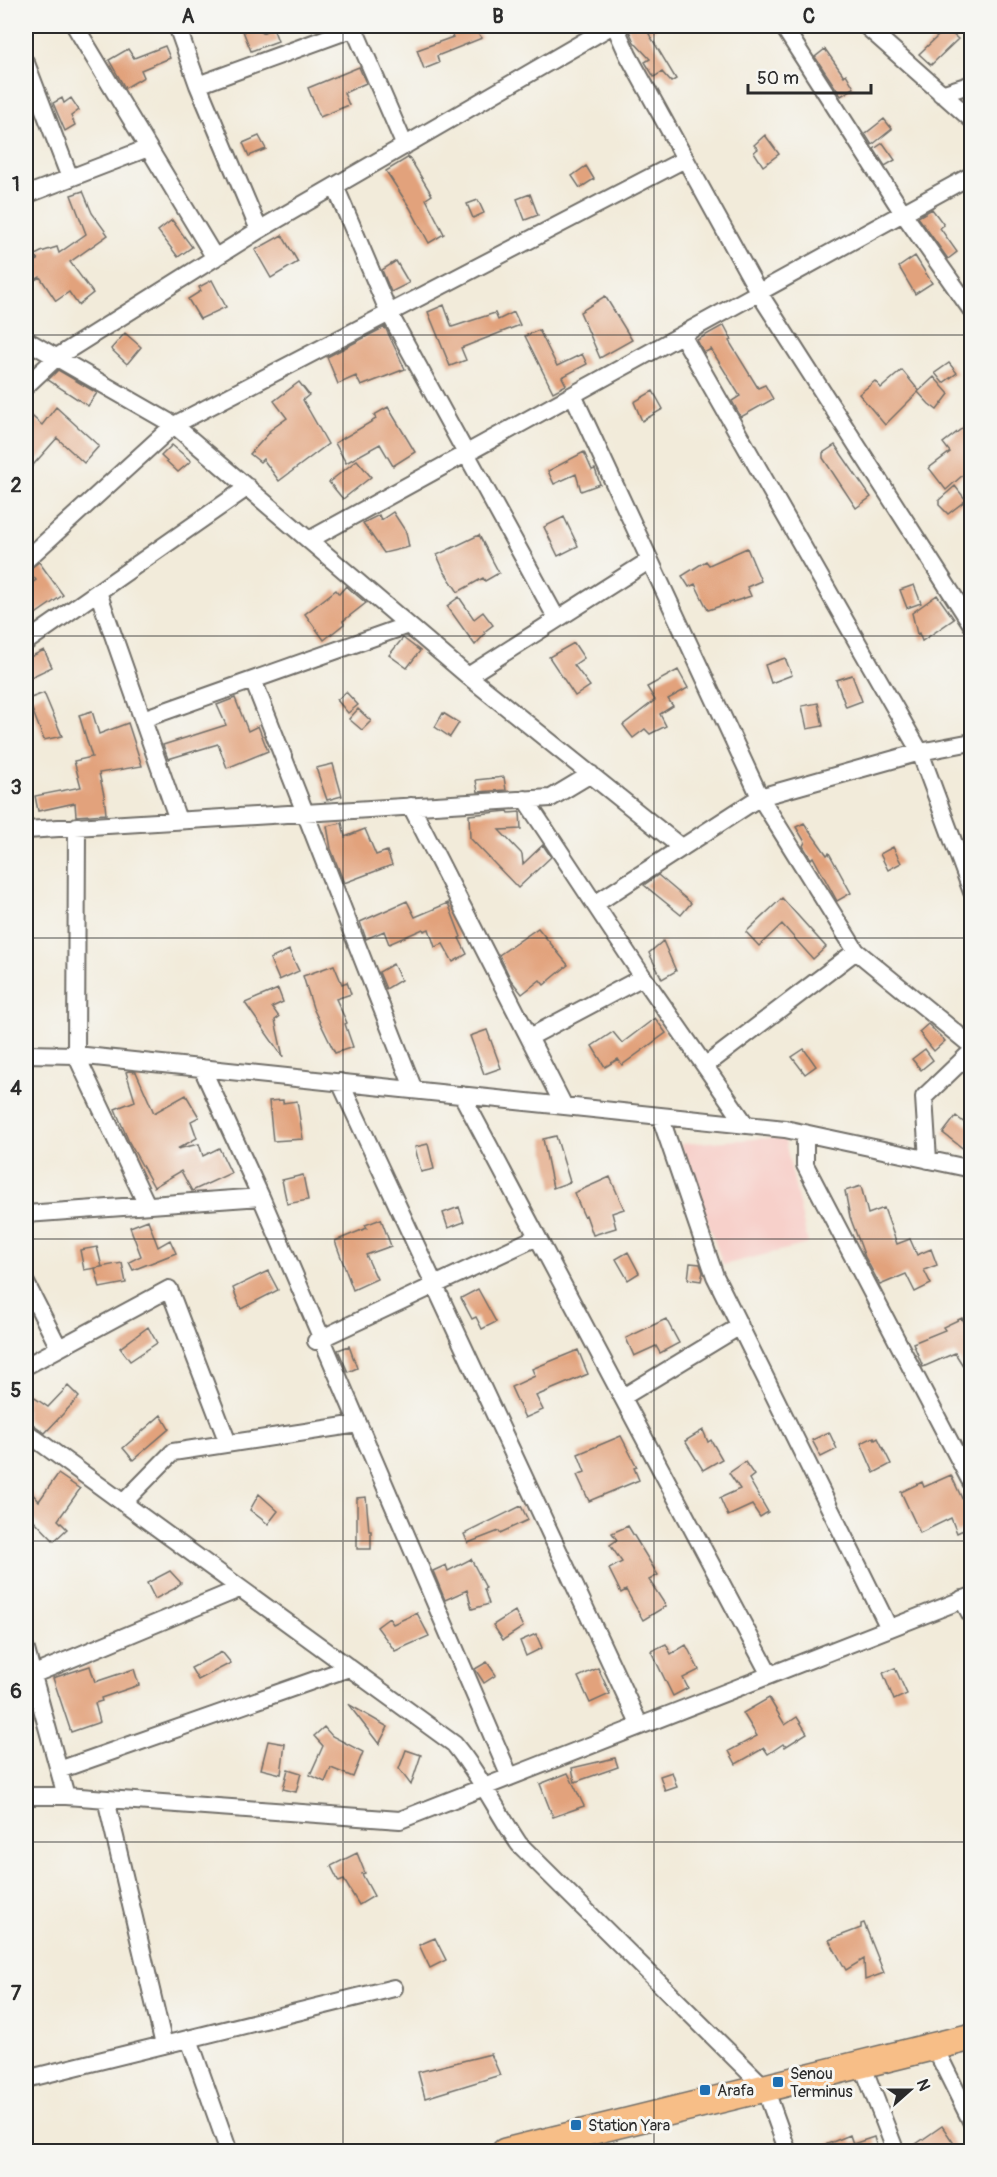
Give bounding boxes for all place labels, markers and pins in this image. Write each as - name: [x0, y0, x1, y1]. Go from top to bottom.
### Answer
- place label: Senou Terminus: [790, 2064, 853, 2102]
- marker: Senou Terminus: [771, 2075, 785, 2089]
- place label: Arafa: [717, 2081, 754, 2101]
- marker: Arafa: [698, 2083, 712, 2097]
- place label: Station Yara: [588, 2116, 670, 2136]
- marker: Station Yara: [569, 2118, 583, 2132]

